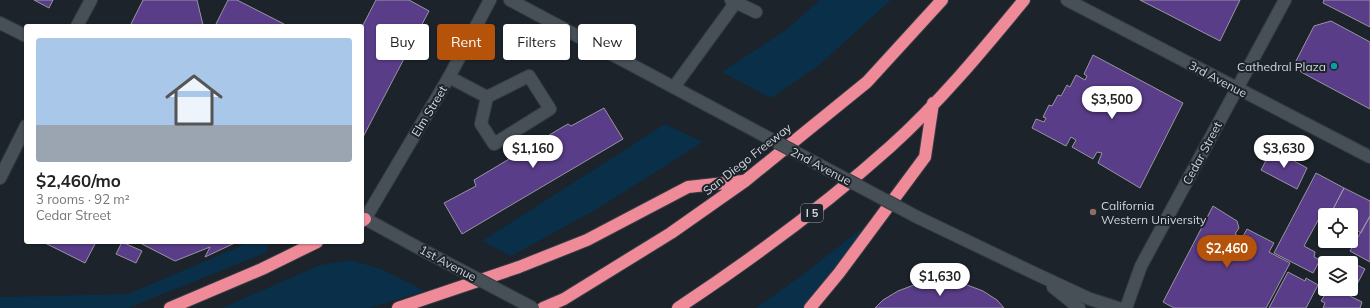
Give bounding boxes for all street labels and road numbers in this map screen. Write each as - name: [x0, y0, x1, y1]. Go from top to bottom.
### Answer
- street label: 3rd Avenue: [1186, 57, 1250, 101]
- street label: Elm Street: [408, 83, 450, 139]
- street label: San Diego Freeway: [700, 119, 795, 198]
- street label: Cedar Street: [1179, 119, 1225, 187]
- street label: 2nd Avenue: [788, 144, 854, 188]
- road number: I 5: [801, 204, 823, 222]
- street label: 1st Avenue: [417, 242, 479, 284]

